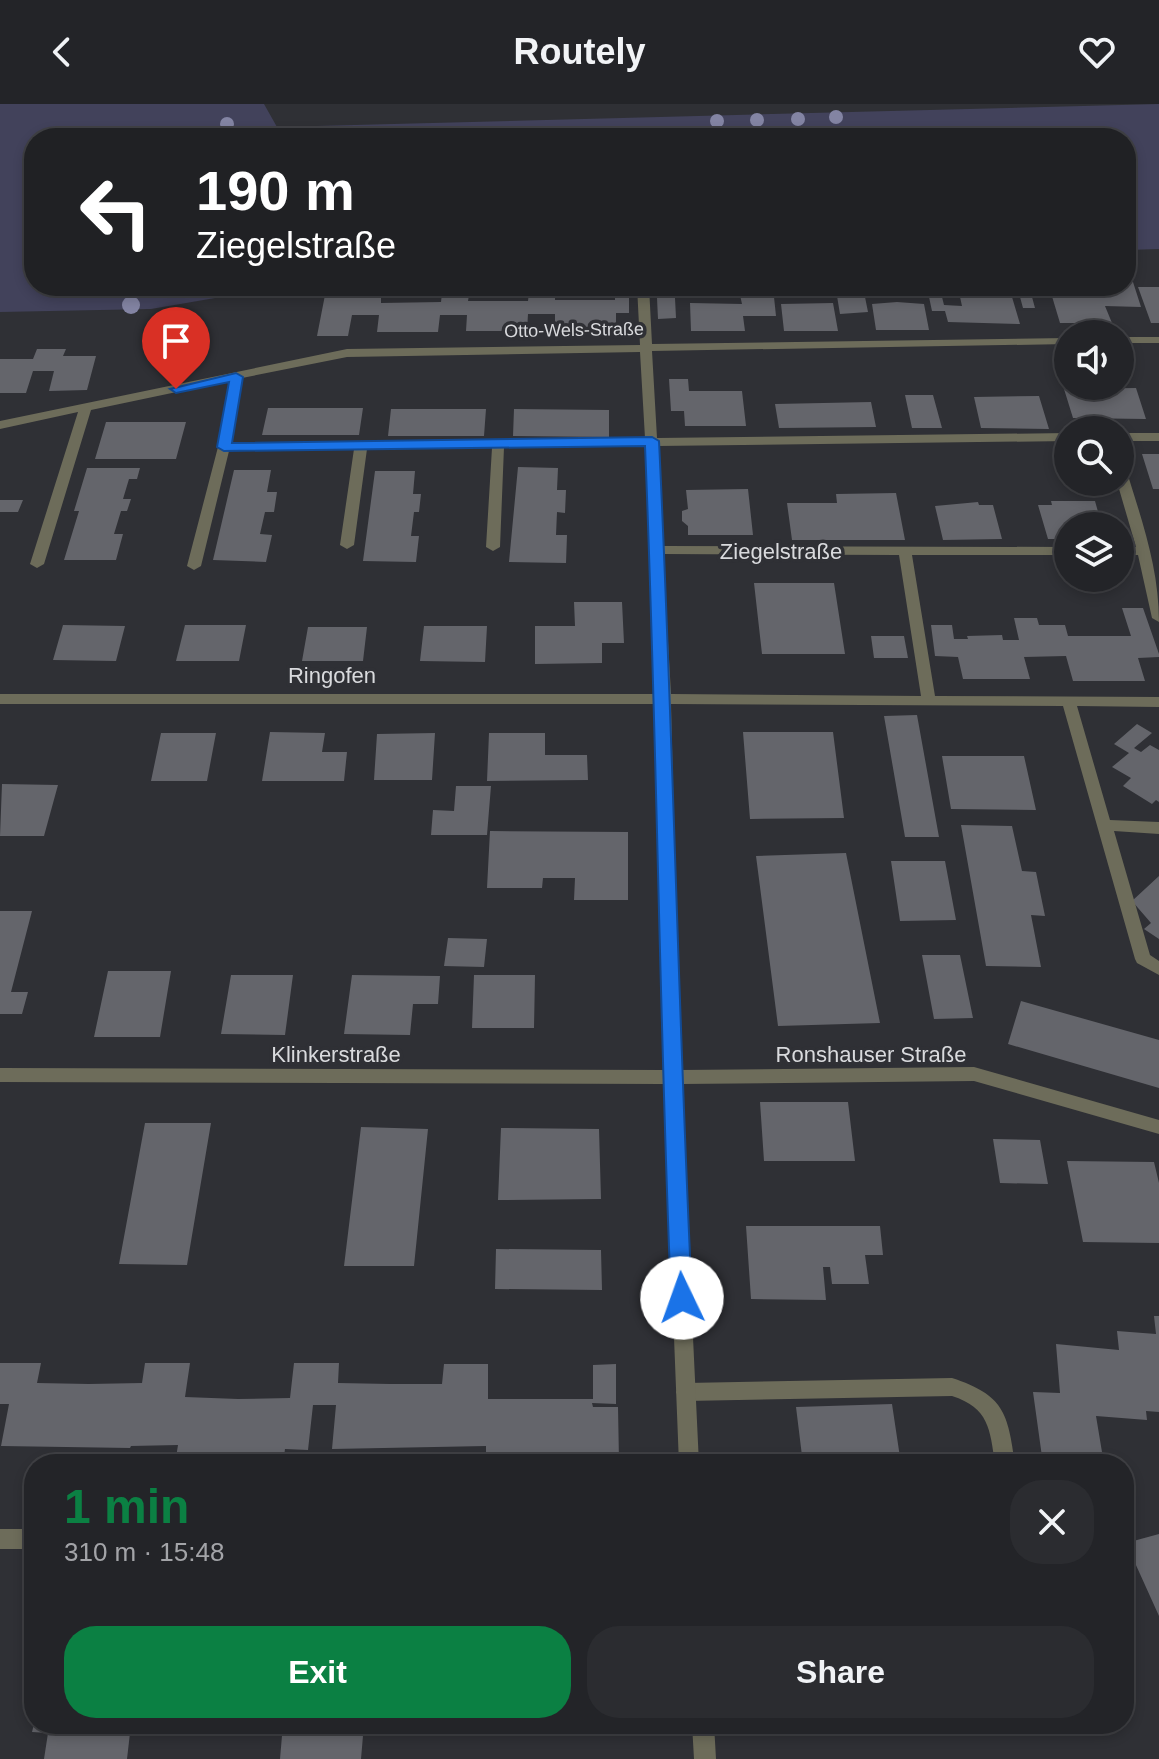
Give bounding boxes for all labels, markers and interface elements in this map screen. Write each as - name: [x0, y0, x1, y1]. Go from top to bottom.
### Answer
- icon: back: [40, 30, 84, 74]
- icon: heart: [1075, 30, 1119, 74]
- text: Routely: [513, 31, 646, 72]
- text: 190 m: [196, 159, 355, 222]
- icon: left: [64, 160, 168, 264]
- text: Ziegelstraße: [196, 225, 396, 266]
- pin: [142, 307, 210, 389]
- icon: arrive: [154, 319, 198, 363]
- street label: Otto-Wels-Straße: [504, 319, 644, 341]
- map controls: [1054, 320, 1134, 592]
- button: sound: [1054, 320, 1134, 400]
- button: search: [1054, 416, 1134, 496]
- button: layers: [1054, 512, 1134, 592]
- street label: Ziegelstraße: [720, 539, 842, 564]
- street label: Ringofen: [288, 663, 376, 688]
- street label: Klinkerstraße: [271, 1042, 401, 1067]
- street label: Ronshauser Straße: [776, 1042, 966, 1067]
- position arrow: [640, 1256, 724, 1340]
- text: 1 min: [64, 1480, 189, 1533]
- button: close: [1010, 1480, 1094, 1564]
- text: 310 m · 15:48: [64, 1537, 224, 1567]
- button: Exit: [64, 1626, 571, 1718]
- button: Share: [587, 1626, 1094, 1718]

